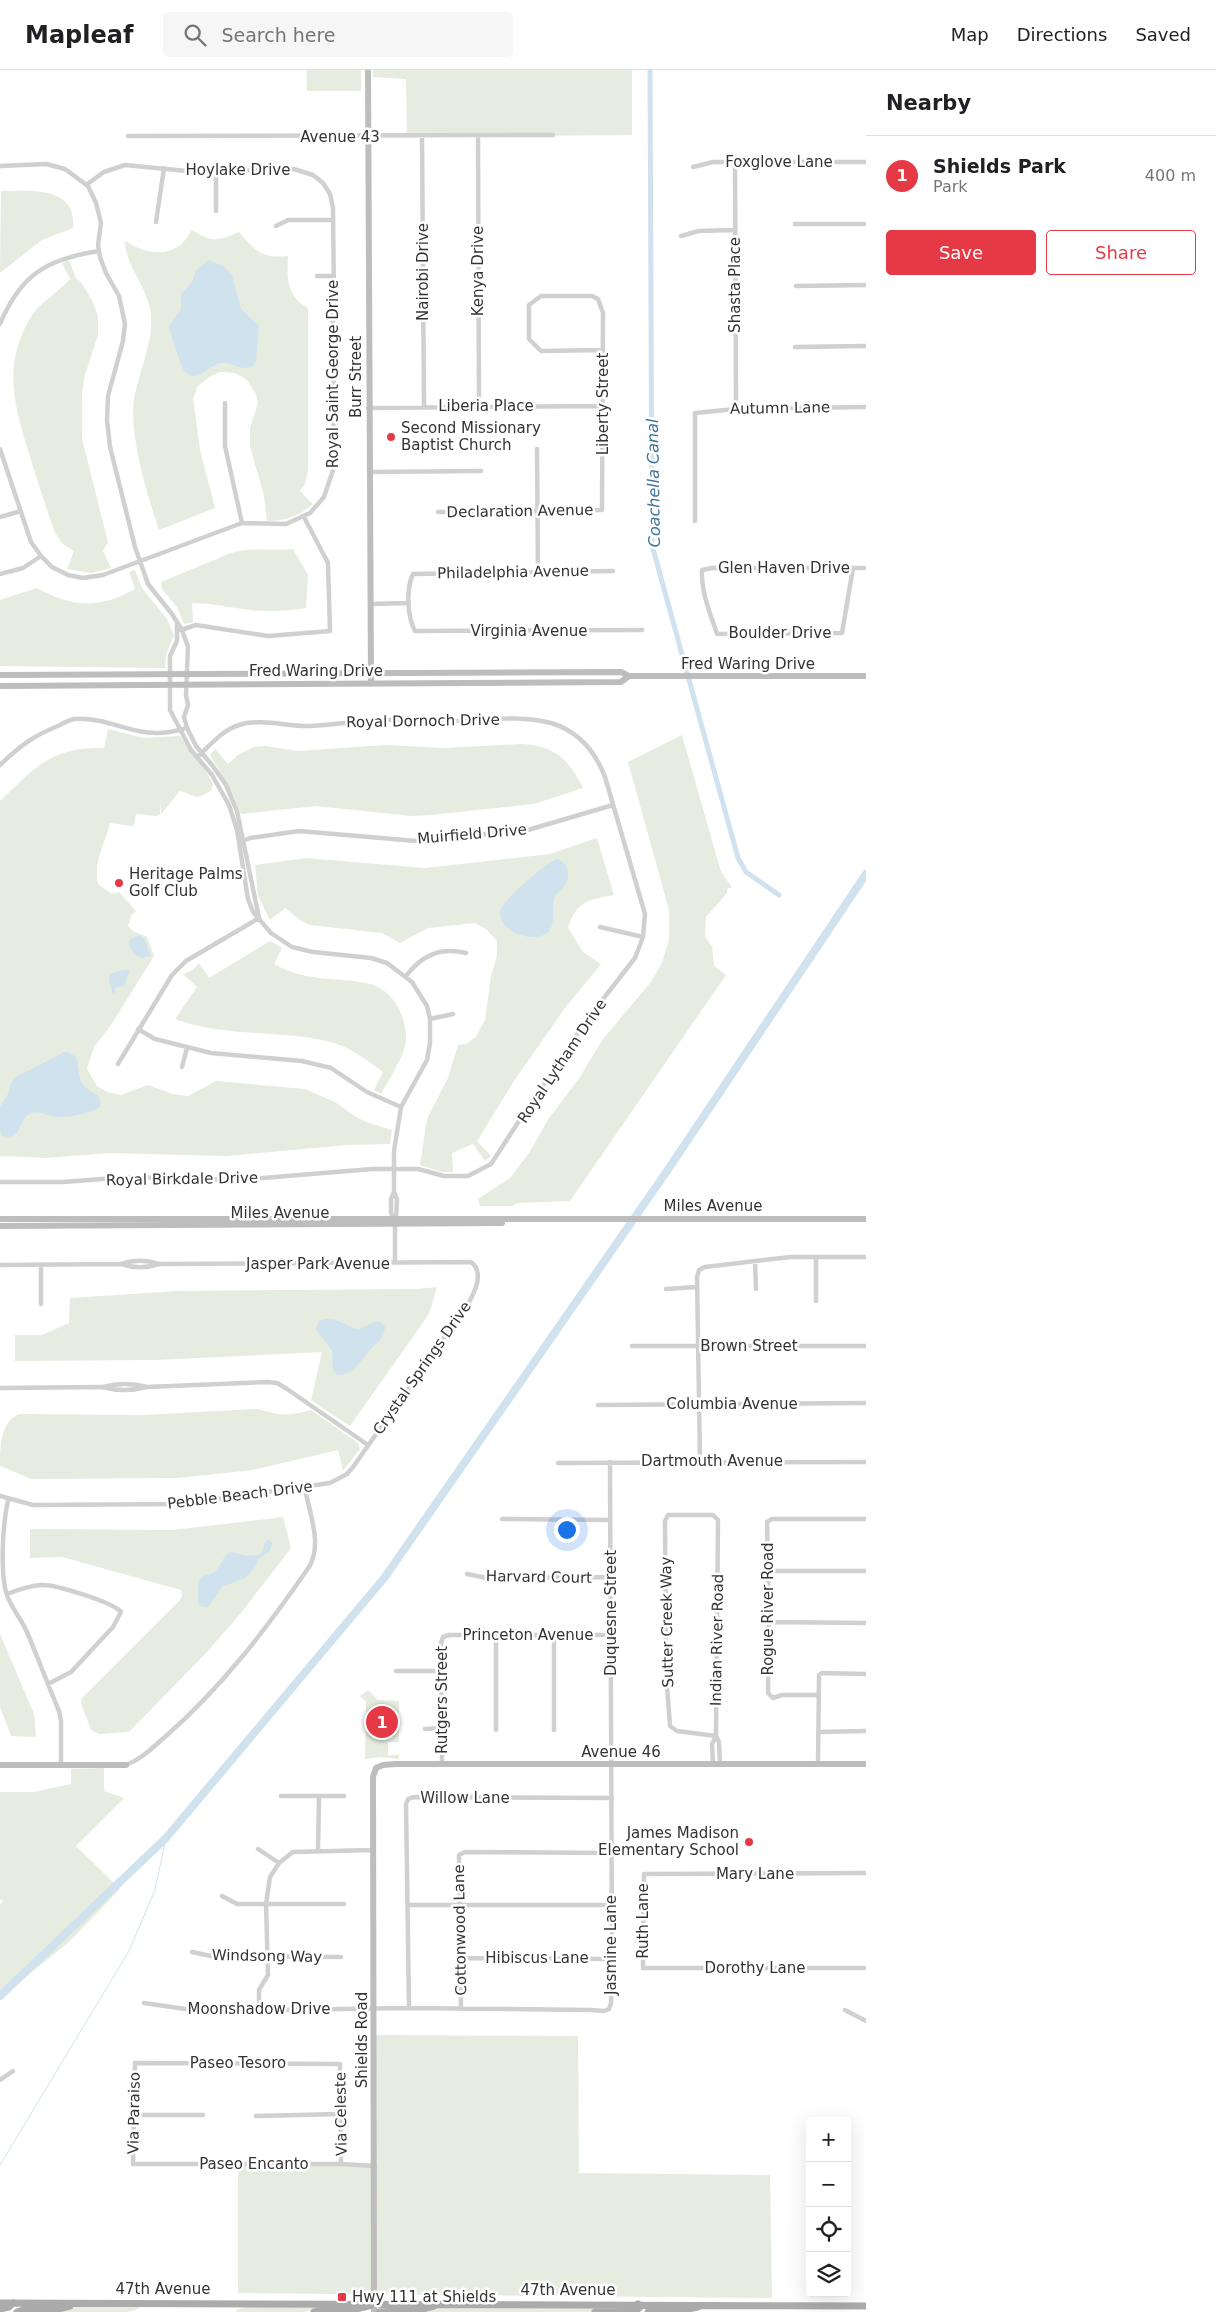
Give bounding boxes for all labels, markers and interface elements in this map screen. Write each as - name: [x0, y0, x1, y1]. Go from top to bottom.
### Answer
- search box: [163, 12, 513, 57]
- text: Mapleaf: [25, 21, 133, 49]
- icon: search: [181, 21, 209, 49]
- text: Search here: [221, 24, 336, 46]
- text: Map: [951, 24, 989, 45]
- text: Directions: [1017, 24, 1107, 45]
- text: Saved: [1135, 24, 1191, 45]
- text: Nearby: [886, 91, 971, 115]
- street label: Avenue 43: [300, 128, 380, 146]
- street label: Foxglove Lane: [725, 153, 833, 171]
- text: Shields Park: [933, 155, 1066, 177]
- street label: Hoylake Drive: [186, 161, 290, 179]
- text: 1: [896, 166, 908, 185]
- text: 400 m: [1145, 166, 1196, 185]
- text: Park: [933, 177, 968, 196]
- street label: Nairobi Drive: [414, 223, 432, 321]
- street label: Kenya Drive: [469, 226, 487, 316]
- button: Save: [886, 230, 1036, 275]
- button: Share: [1046, 230, 1196, 275]
- street label: Shasta Place: [726, 237, 744, 333]
- street label: Royal Saint George Drive: [324, 280, 342, 468]
- street label: Burr Street: [347, 336, 365, 418]
- street label: Liberty Street: [594, 353, 612, 455]
- street label: Liberia Place: [438, 397, 534, 415]
- street label: Autumn Lane: [730, 398, 830, 418]
- water label: Coachella Canal: [643, 418, 664, 547]
- place label: Second Missionary Baptist Church: [401, 419, 541, 454]
- marker: Second Missionary Baptist Church: [385, 431, 397, 443]
- street label: Declaration Avenue: [446, 501, 594, 521]
- street label: Glen Haven Drive: [718, 559, 850, 577]
- street label: Philadelphia Avenue: [437, 562, 589, 582]
- street label: Virginia Avenue: [470, 622, 588, 640]
- street label: Boulder Drive: [729, 624, 831, 642]
- street label: Fred Waring Drive: [681, 655, 815, 673]
- street label: Fred Waring Drive: [249, 662, 383, 680]
- street label: Royal Dornoch Drive: [346, 711, 500, 731]
- street label: Muirfield Drive: [416, 820, 528, 848]
- place label: Heritage Palms Golf Club: [129, 865, 243, 900]
- marker: Heritage Palms Golf Club: [113, 877, 125, 889]
- street label: Royal Lytham Drive: [514, 996, 610, 1126]
- street label: Royal Birkdale Drive: [106, 1169, 258, 1189]
- street label: Miles Avenue: [664, 1197, 762, 1215]
- street label: Miles Avenue: [231, 1204, 329, 1222]
- street label: Jasper Park Avenue: [245, 1255, 390, 1273]
- street label: Crystal Springs Drive: [369, 1298, 475, 1438]
- street label: Brown Street: [700, 1337, 798, 1355]
- street label: Columbia Avenue: [666, 1395, 798, 1413]
- street label: Dartmouth Avenue: [641, 1452, 783, 1470]
- street label: Pebble Beach Drive: [166, 1477, 314, 1513]
- your location: [554, 1517, 580, 1543]
- street label: Rogue River Road: [759, 1542, 777, 1676]
- street label: Duquesne Street: [602, 1550, 620, 1676]
- street label: Sutter Creek Way: [657, 1556, 677, 1688]
- street label: Harvard Court: [486, 1567, 592, 1587]
- street label: Indian River Road: [707, 1574, 727, 1706]
- street label: Princeton Avenue: [462, 1626, 594, 1644]
- street label: Rutgers Street: [433, 1646, 451, 1754]
- pin: 1: [366, 1703, 398, 1741]
- street label: Avenue 46: [581, 1743, 661, 1761]
- street label: Willow Lane: [420, 1789, 510, 1807]
- place label: James Madison Elementary School: [598, 1824, 739, 1859]
- marker: James Madison Elementary School: [743, 1836, 755, 1848]
- street label: Cottonwood Lane: [450, 1864, 470, 1996]
- street label: Mary Lane: [716, 1865, 794, 1883]
- street label: Ruth Lane: [634, 1883, 652, 1959]
- street label: Jasmine Lane: [602, 1895, 620, 1996]
- street label: Windsong Way: [212, 1946, 322, 1966]
- street label: Hibiscus Lane: [485, 1949, 589, 1967]
- street label: Dorothy Lane: [704, 1959, 806, 1977]
- street label: Shields Road: [353, 1992, 371, 2088]
- street label: Moonshadow Drive: [187, 2000, 331, 2018]
- street label: Paseo Tesoro: [190, 2054, 286, 2072]
- street label: Via Paraiso: [124, 2072, 144, 2154]
- street label: Via Celeste: [331, 2072, 351, 2156]
- map controls: [806, 2117, 851, 2297]
- button: +: [806, 2117, 851, 2162]
- street label: Paseo Encanto: [199, 2155, 309, 2173]
- button: −: [806, 2162, 851, 2207]
- button: locate: [806, 2207, 851, 2252]
- button: layers: [806, 2252, 851, 2297]
- street label: 47th Avenue: [116, 2280, 210, 2298]
- street label: 47th Avenue: [521, 2281, 615, 2299]
- place label: Hwy 111 at Shields: [352, 2288, 497, 2306]
- marker: Hwy 111 at Shields: [336, 2291, 348, 2303]

